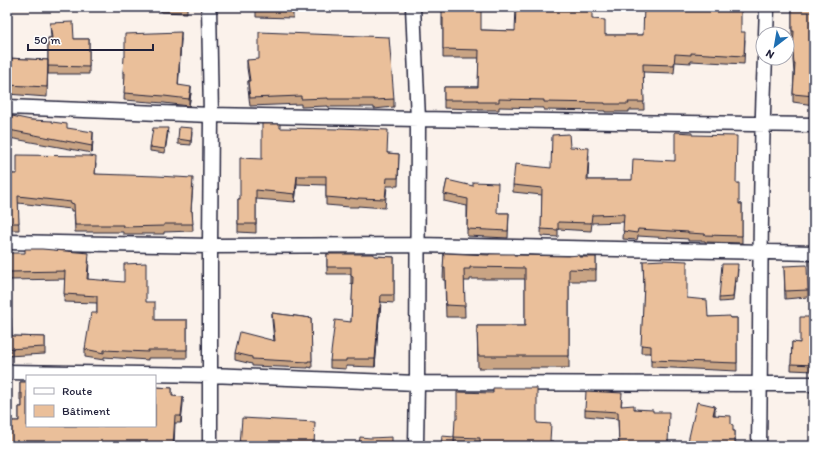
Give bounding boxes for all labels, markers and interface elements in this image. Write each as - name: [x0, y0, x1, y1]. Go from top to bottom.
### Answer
- scale bar: [28, 26, 153, 52]
- north arrow: [755, 26, 795, 66]
- text: 50 m: [34, 33, 60, 47]
- text: N: [764, 47, 777, 62]
- legend: [26, 375, 156, 427]
- text: Route: [62, 384, 92, 398]
- text: Bâtiment: [62, 404, 111, 418]

